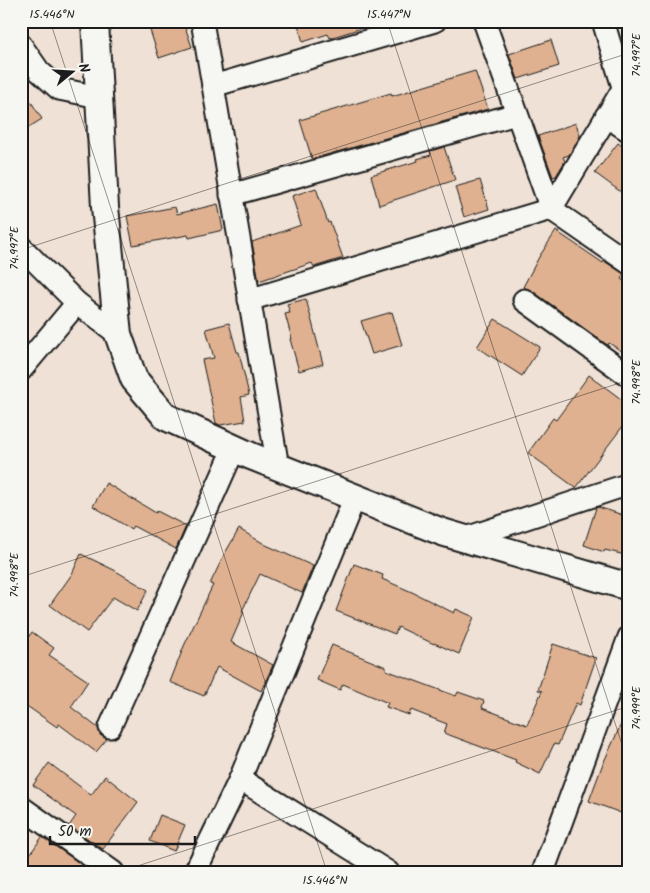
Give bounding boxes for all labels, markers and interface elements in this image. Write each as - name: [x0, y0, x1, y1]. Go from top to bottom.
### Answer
- text: 15.446°N: [29, 5, 75, 24]
- text: 15.447°N: [367, 5, 411, 24]
- text: 74.997°E: [627, 32, 646, 77]
- north arrow: [48, 48, 98, 98]
- text: N: [72, 61, 95, 76]
- text: 74.997°E: [5, 225, 24, 270]
- text: 74.998°E: [627, 359, 646, 405]
- text: 74.998°E: [5, 552, 24, 598]
- text: 74.999°E: [627, 685, 646, 730]
- scale bar: [50, 813, 195, 845]
- text: 50 m: [58, 820, 92, 844]
- text: 15.446°N: [302, 871, 348, 890]

